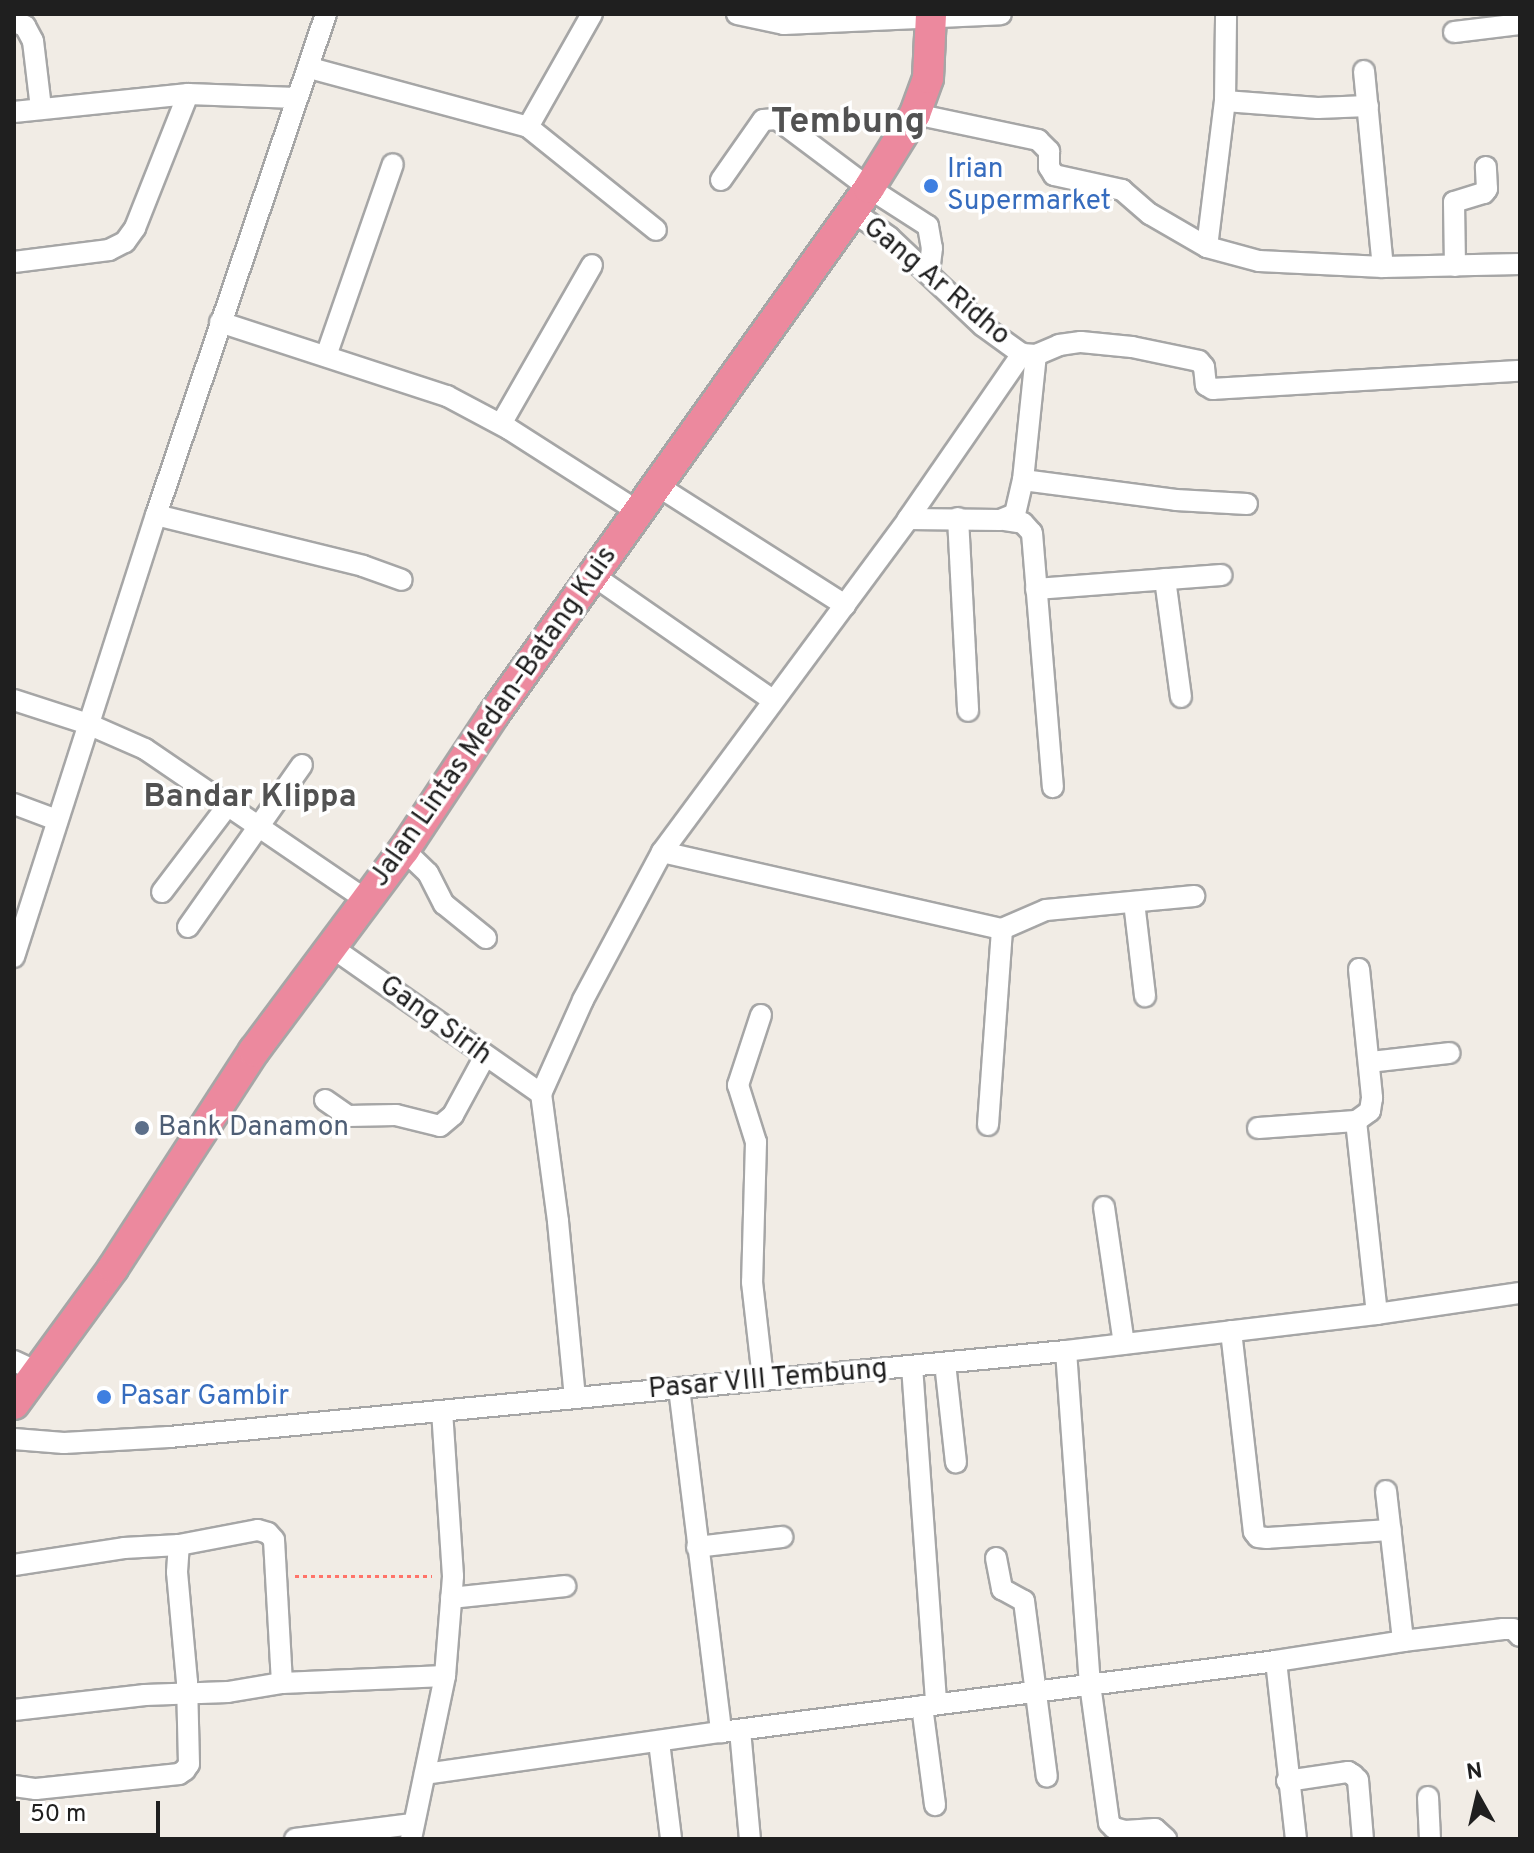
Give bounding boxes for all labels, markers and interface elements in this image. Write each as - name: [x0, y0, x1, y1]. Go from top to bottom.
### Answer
- district label: Tembung: [771, 102, 925, 146]
- place label: Irian Supermarket: [947, 153, 1111, 219]
- marker: Irian Supermarket: [922, 177, 940, 195]
- street label: Gang Ar Ridho: [855, 210, 1017, 354]
- street label: Jalan Lintas Medan–Batang Kuis: [363, 540, 625, 894]
- district label: Bandar Klippa: [144, 779, 356, 817]
- street label: Gang Sirih: [372, 969, 498, 1073]
- place label: Bank Danamon: [158, 1111, 349, 1145]
- marker: Bank Danamon: [133, 1119, 151, 1137]
- street label: Pasar VIII Tembung: [646, 1353, 890, 1407]
- place label: Pasar Gambir: [120, 1380, 289, 1414]
- marker: Pasar Gambir: [95, 1388, 113, 1406]
- north arrow: [1438, 1757, 1518, 1837]
- text: N: [1465, 1758, 1484, 1787]
- scale bar: [20, 1785, 164, 1835]
- text: 50 m: [30, 1800, 86, 1830]

